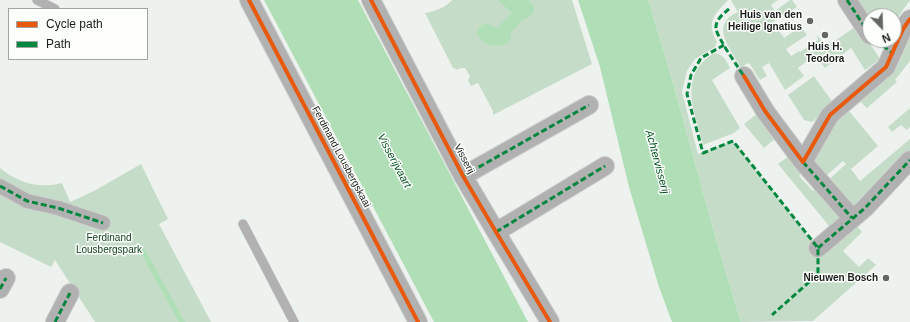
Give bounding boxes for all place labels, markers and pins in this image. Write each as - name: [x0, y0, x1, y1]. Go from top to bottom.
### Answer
- place label: Huis van den Heilige Ignatius: [728, 9, 802, 32]
- marker: Huis van den Heilige Ignatius: [805, 16, 815, 26]
- marker: Huis H. Teodora: [820, 30, 830, 40]
- place label: Huis H. Teodora: [806, 41, 844, 64]
- place label: Nieuwen Bosch: [804, 272, 878, 284]
- marker: Nieuwen Bosch: [881, 273, 891, 283]

